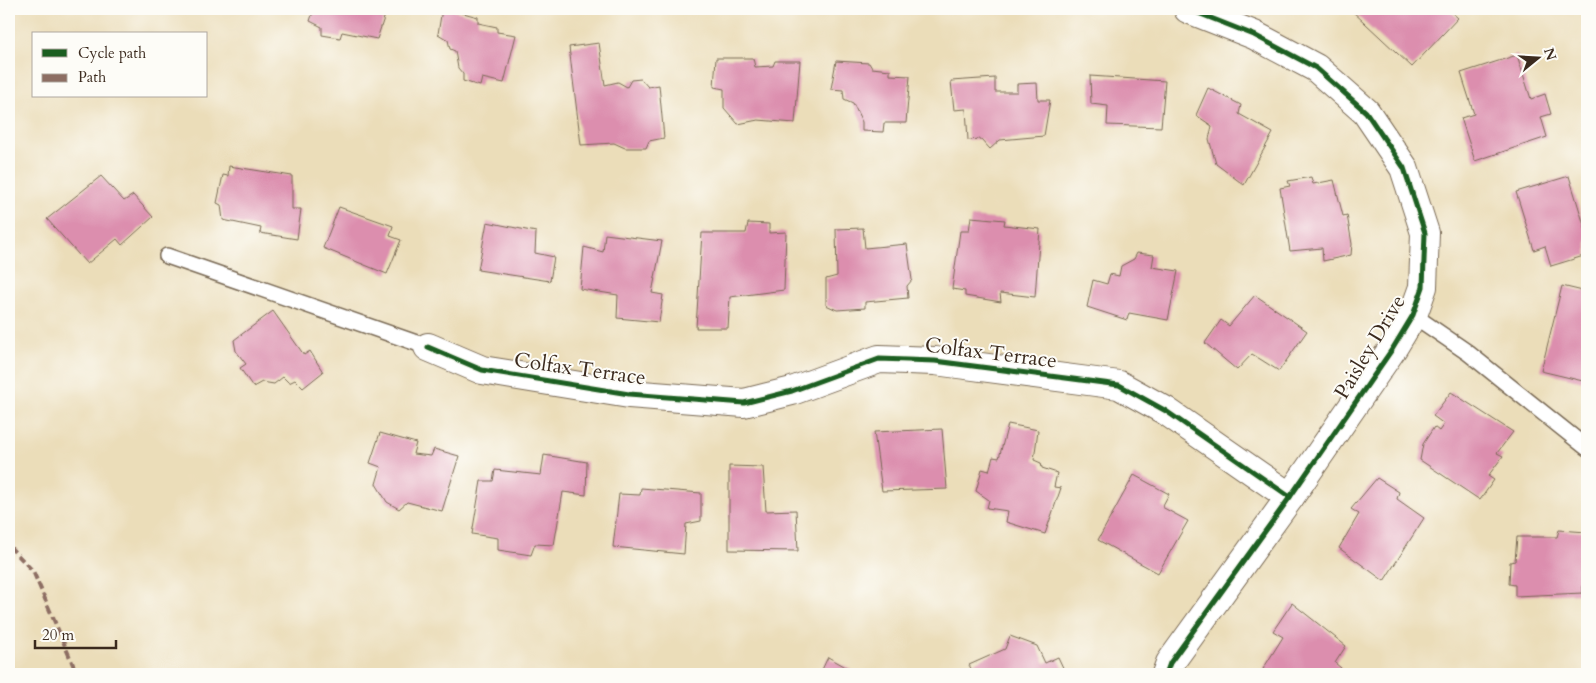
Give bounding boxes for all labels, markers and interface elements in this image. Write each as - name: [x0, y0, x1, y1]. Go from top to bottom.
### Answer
- legend: [32, 32, 208, 98]
- north arrow: [1514, 32, 1564, 82]
- text: Cycle path: [78, 43, 147, 63]
- text: N: [1539, 45, 1561, 63]
- text: Path: [78, 67, 107, 87]
- street label: Paisley Drive: [1327, 289, 1413, 405]
- street label: Colfax Terrace: [923, 331, 1059, 375]
- street label: Colfax Terrace: [512, 345, 648, 393]
- scale bar: [35, 618, 116, 650]
- text: 20 m: [42, 625, 74, 645]

